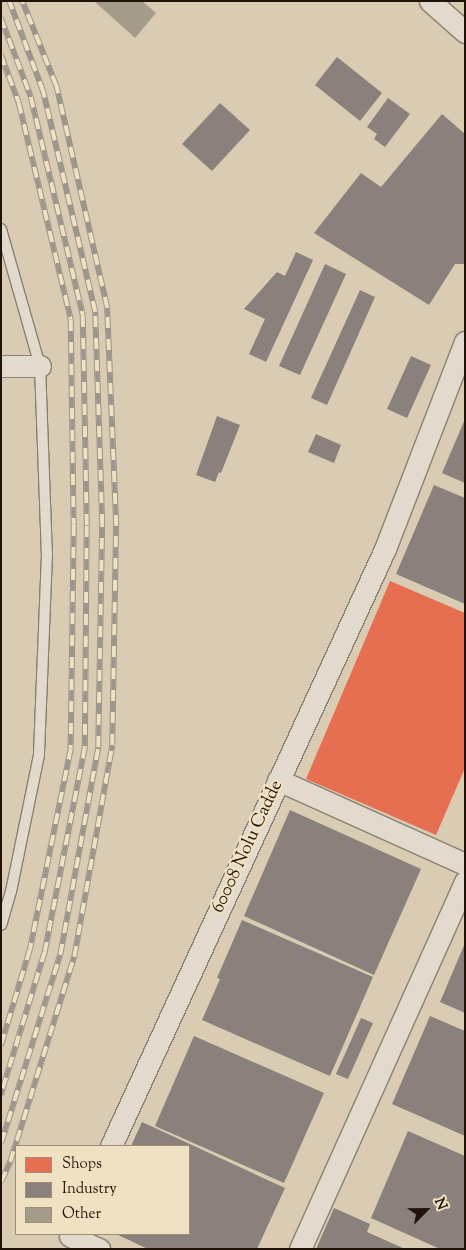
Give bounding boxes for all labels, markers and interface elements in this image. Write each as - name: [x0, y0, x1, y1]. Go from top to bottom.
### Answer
- street label: 60008 Nolu Cadde: [208, 777, 288, 917]
- legend: [15, 1145, 190, 1235]
- text: Shops: [62, 1154, 102, 1175]
- text: Industry: [62, 1179, 117, 1200]
- north arrow: [401, 1185, 451, 1235]
- text: N: [428, 1195, 451, 1213]
- text: Other: [62, 1204, 101, 1225]

